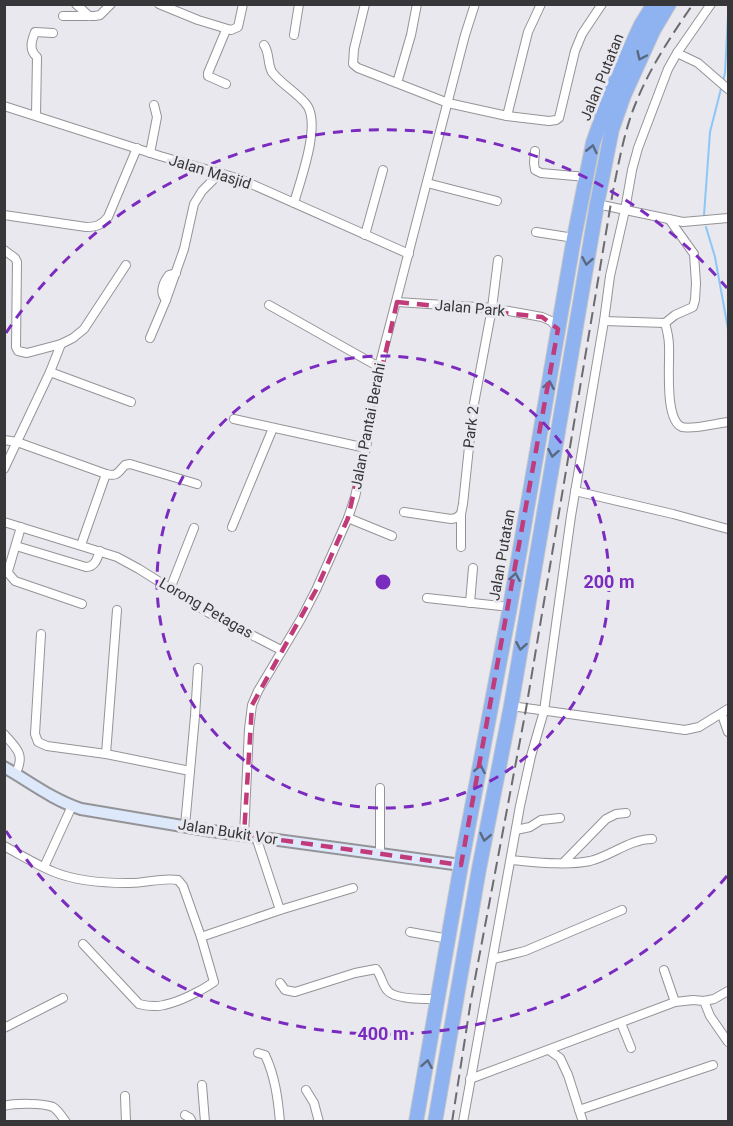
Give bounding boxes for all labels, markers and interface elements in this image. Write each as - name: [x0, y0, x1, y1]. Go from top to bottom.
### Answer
- street label: Jalan Putatan: [576, 31, 628, 123]
- one-way arrow: [636, 49, 648, 60]
- one-way arrow: [585, 144, 598, 154]
- street label: Jalan Masjid: [167, 151, 253, 193]
- one-way arrow: [581, 256, 594, 266]
- street label: Jalan Park: [434, 296, 506, 320]
- street label: Jalan Pantai Berahi: [347, 361, 389, 491]
- one-way arrow: [542, 380, 554, 389]
- street label: Park 2: [459, 405, 483, 449]
- one-way arrow: [548, 449, 560, 458]
- street label: Jalan Putatan: [485, 508, 519, 602]
- text: 200 m: [583, 571, 635, 592]
- centre of rings: [373, 572, 393, 592]
- one-way arrow: [509, 572, 521, 582]
- street label: Lorong Petagas: [156, 574, 256, 642]
- one-way arrow: [515, 641, 527, 650]
- one-way arrow: [473, 764, 486, 774]
- street label: Jalan Bukit Vor: [177, 815, 279, 849]
- one-way arrow: [479, 832, 492, 842]
- text: 400 m: [357, 1023, 409, 1044]
- one-way arrow: [420, 1059, 433, 1069]

